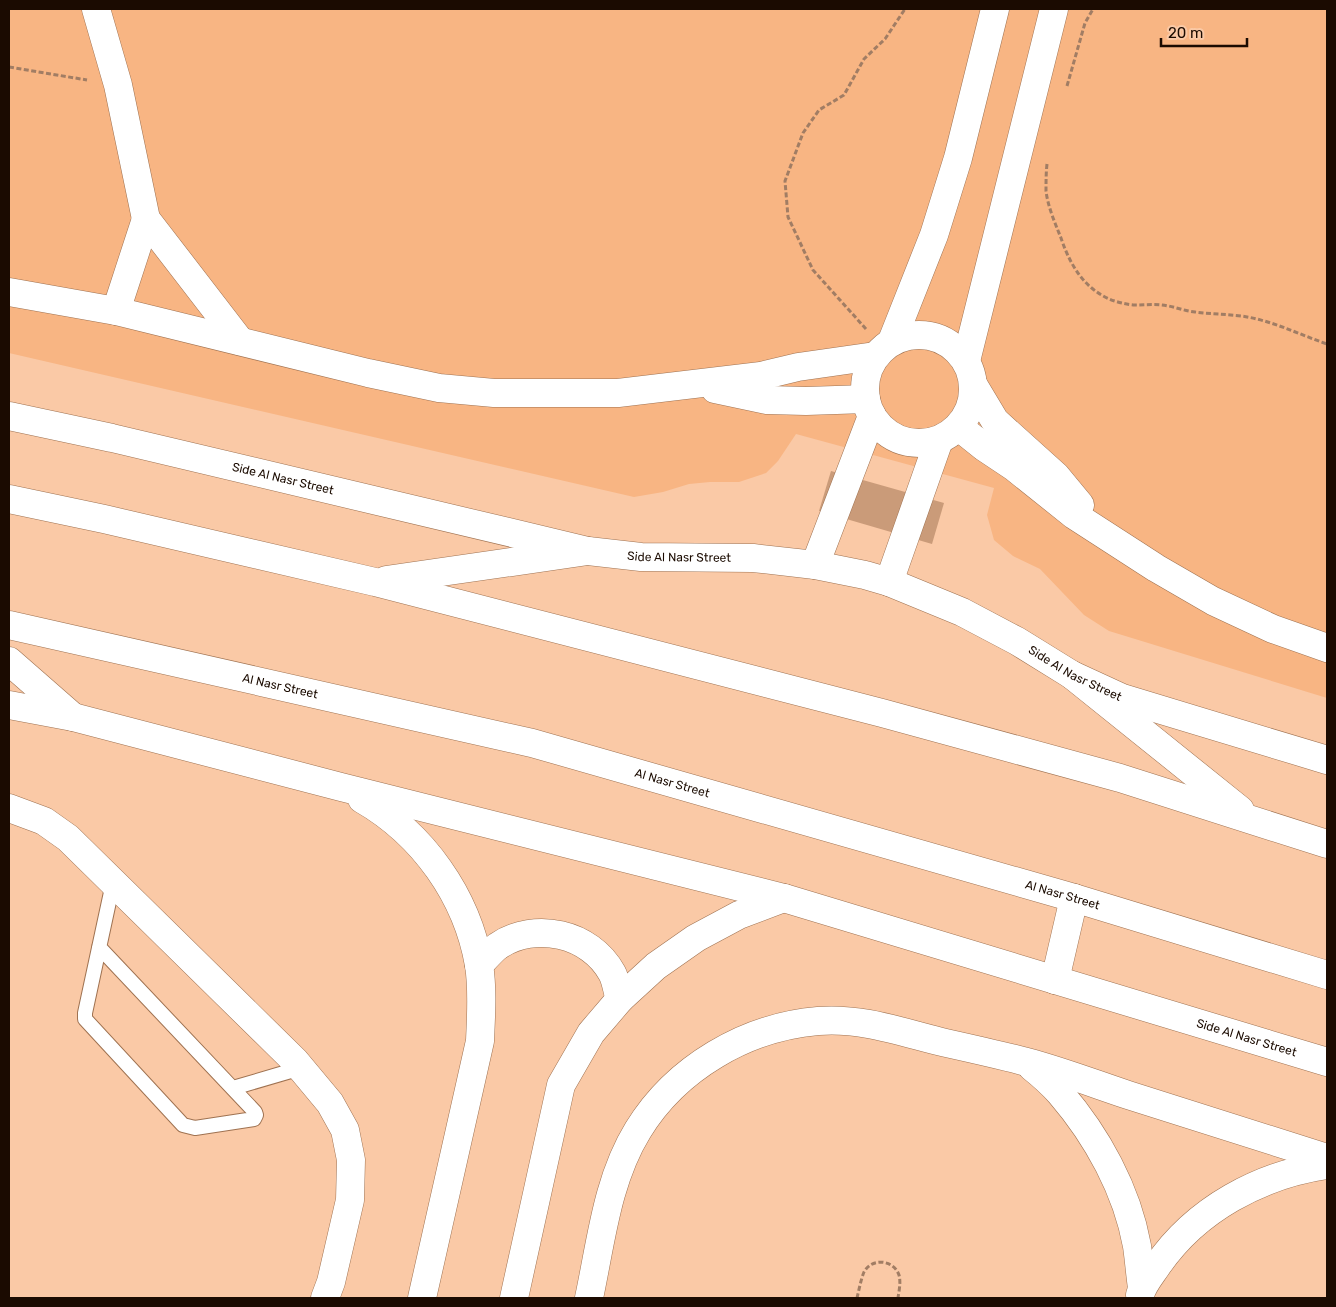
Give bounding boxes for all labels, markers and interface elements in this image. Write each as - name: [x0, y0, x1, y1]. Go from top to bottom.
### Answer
- scale bar: [1161, 15, 1247, 47]
- text: 20 m: [1168, 24, 1203, 42]
- street label: Side Al Nasr Street: [231, 460, 335, 497]
- street label: Side Al Nasr Street: [626, 548, 731, 565]
- street label: Side Al Nasr Street: [1026, 643, 1124, 704]
- street label: Al Nasr Street: [241, 671, 320, 702]
- street label: Al Nasr Street: [633, 766, 711, 801]
- street label: Al Nasr Street: [1024, 877, 1102, 913]
- street label: Side Al Nasr Street: [1195, 1016, 1299, 1060]

